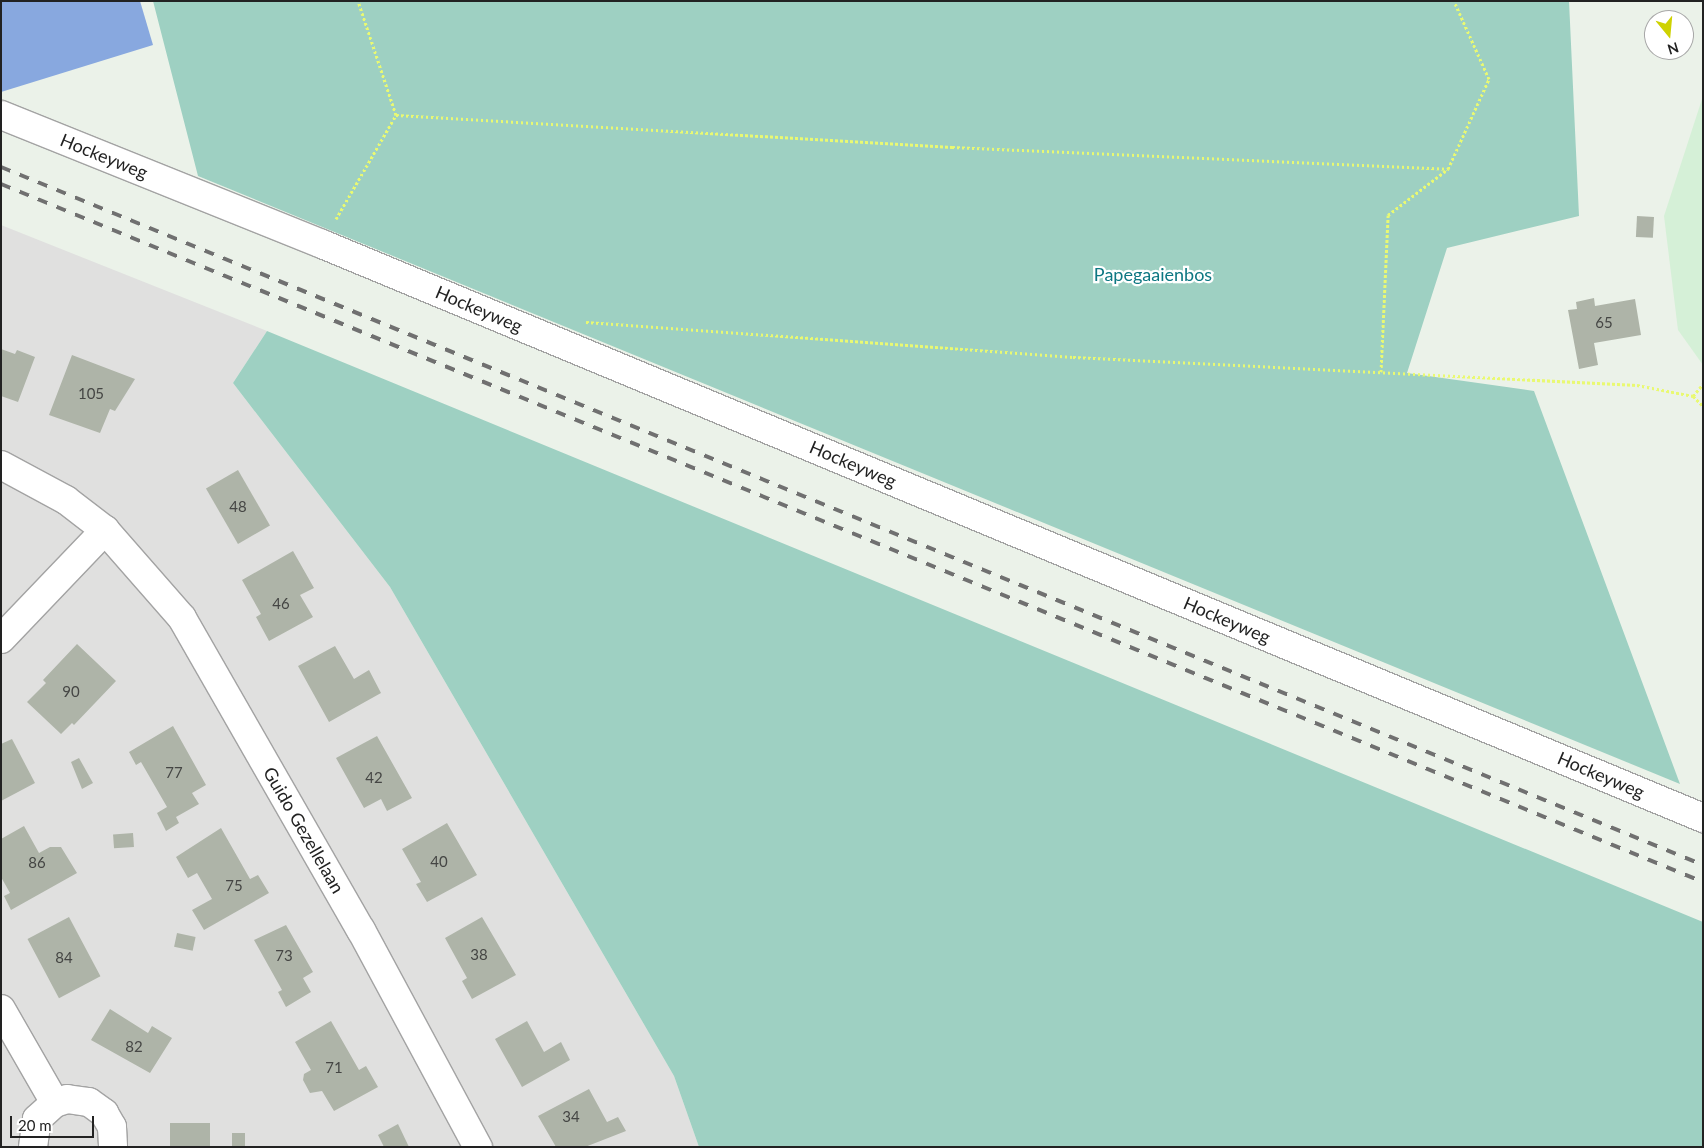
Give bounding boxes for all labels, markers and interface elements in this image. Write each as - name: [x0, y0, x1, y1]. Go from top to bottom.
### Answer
- north arrow: [1644, 10, 1694, 60]
- text: N: [1666, 39, 1681, 59]
- street label: Hockeyweg: [57, 129, 151, 183]
- park label: Papegaaienbos: [1094, 263, 1212, 285]
- street label: Hockeyweg: [432, 281, 526, 337]
- house number: 65: [1595, 314, 1613, 332]
- house number: 105: [78, 385, 104, 403]
- street label: Hockeyweg: [806, 436, 900, 492]
- house number: 48: [229, 498, 247, 516]
- street label: Hockeyweg: [1180, 592, 1274, 648]
- house number: 46: [272, 595, 290, 613]
- house number: 90: [62, 683, 80, 701]
- street label: Hockeyweg: [1554, 747, 1648, 803]
- street label: Guido Gezellelaan: [259, 763, 349, 897]
- house number: 77: [165, 764, 183, 782]
- house number: 42: [365, 769, 383, 787]
- house number: 40: [430, 853, 448, 871]
- house number: 86: [28, 854, 46, 872]
- house number: 75: [225, 877, 243, 895]
- house number: 38: [470, 946, 488, 964]
- house number: 73: [275, 947, 293, 965]
- house number: 84: [55, 949, 73, 967]
- house number: 82: [125, 1038, 143, 1056]
- house number: 71: [325, 1059, 343, 1077]
- scale bar: [12, 1106, 96, 1138]
- house number: 34: [562, 1108, 580, 1126]
- text: 20 m: [18, 1116, 52, 1134]

